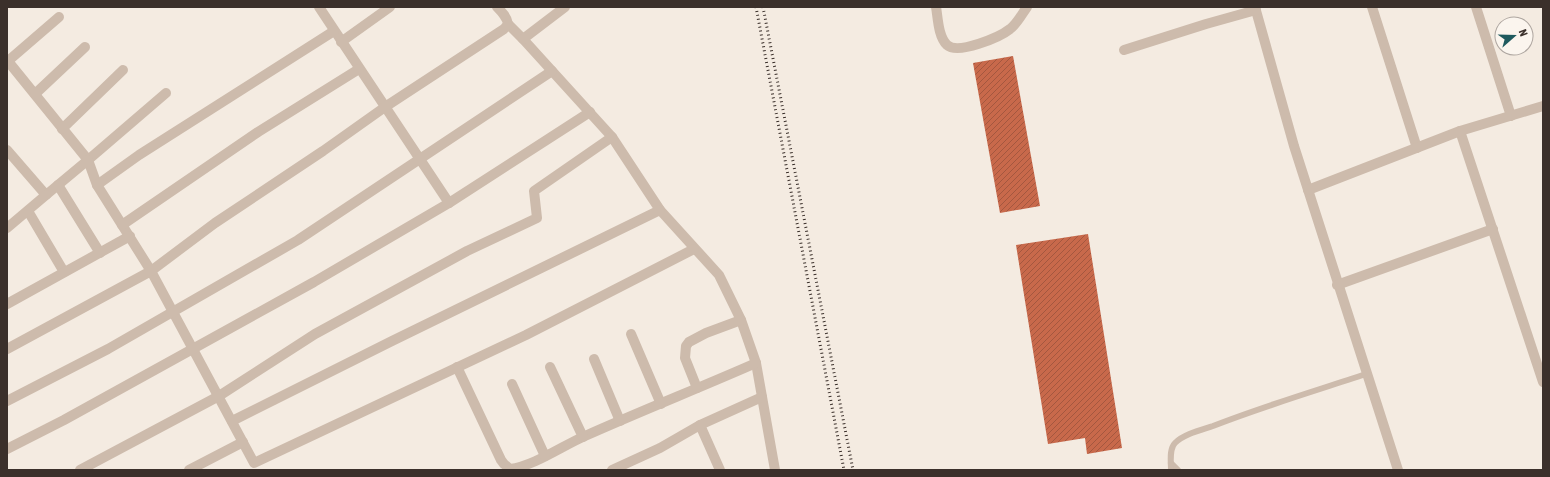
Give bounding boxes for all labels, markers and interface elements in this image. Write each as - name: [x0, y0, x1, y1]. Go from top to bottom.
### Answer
- north arrow: [1494, 16, 1534, 56]
- text: N: [1517, 27, 1530, 38]

